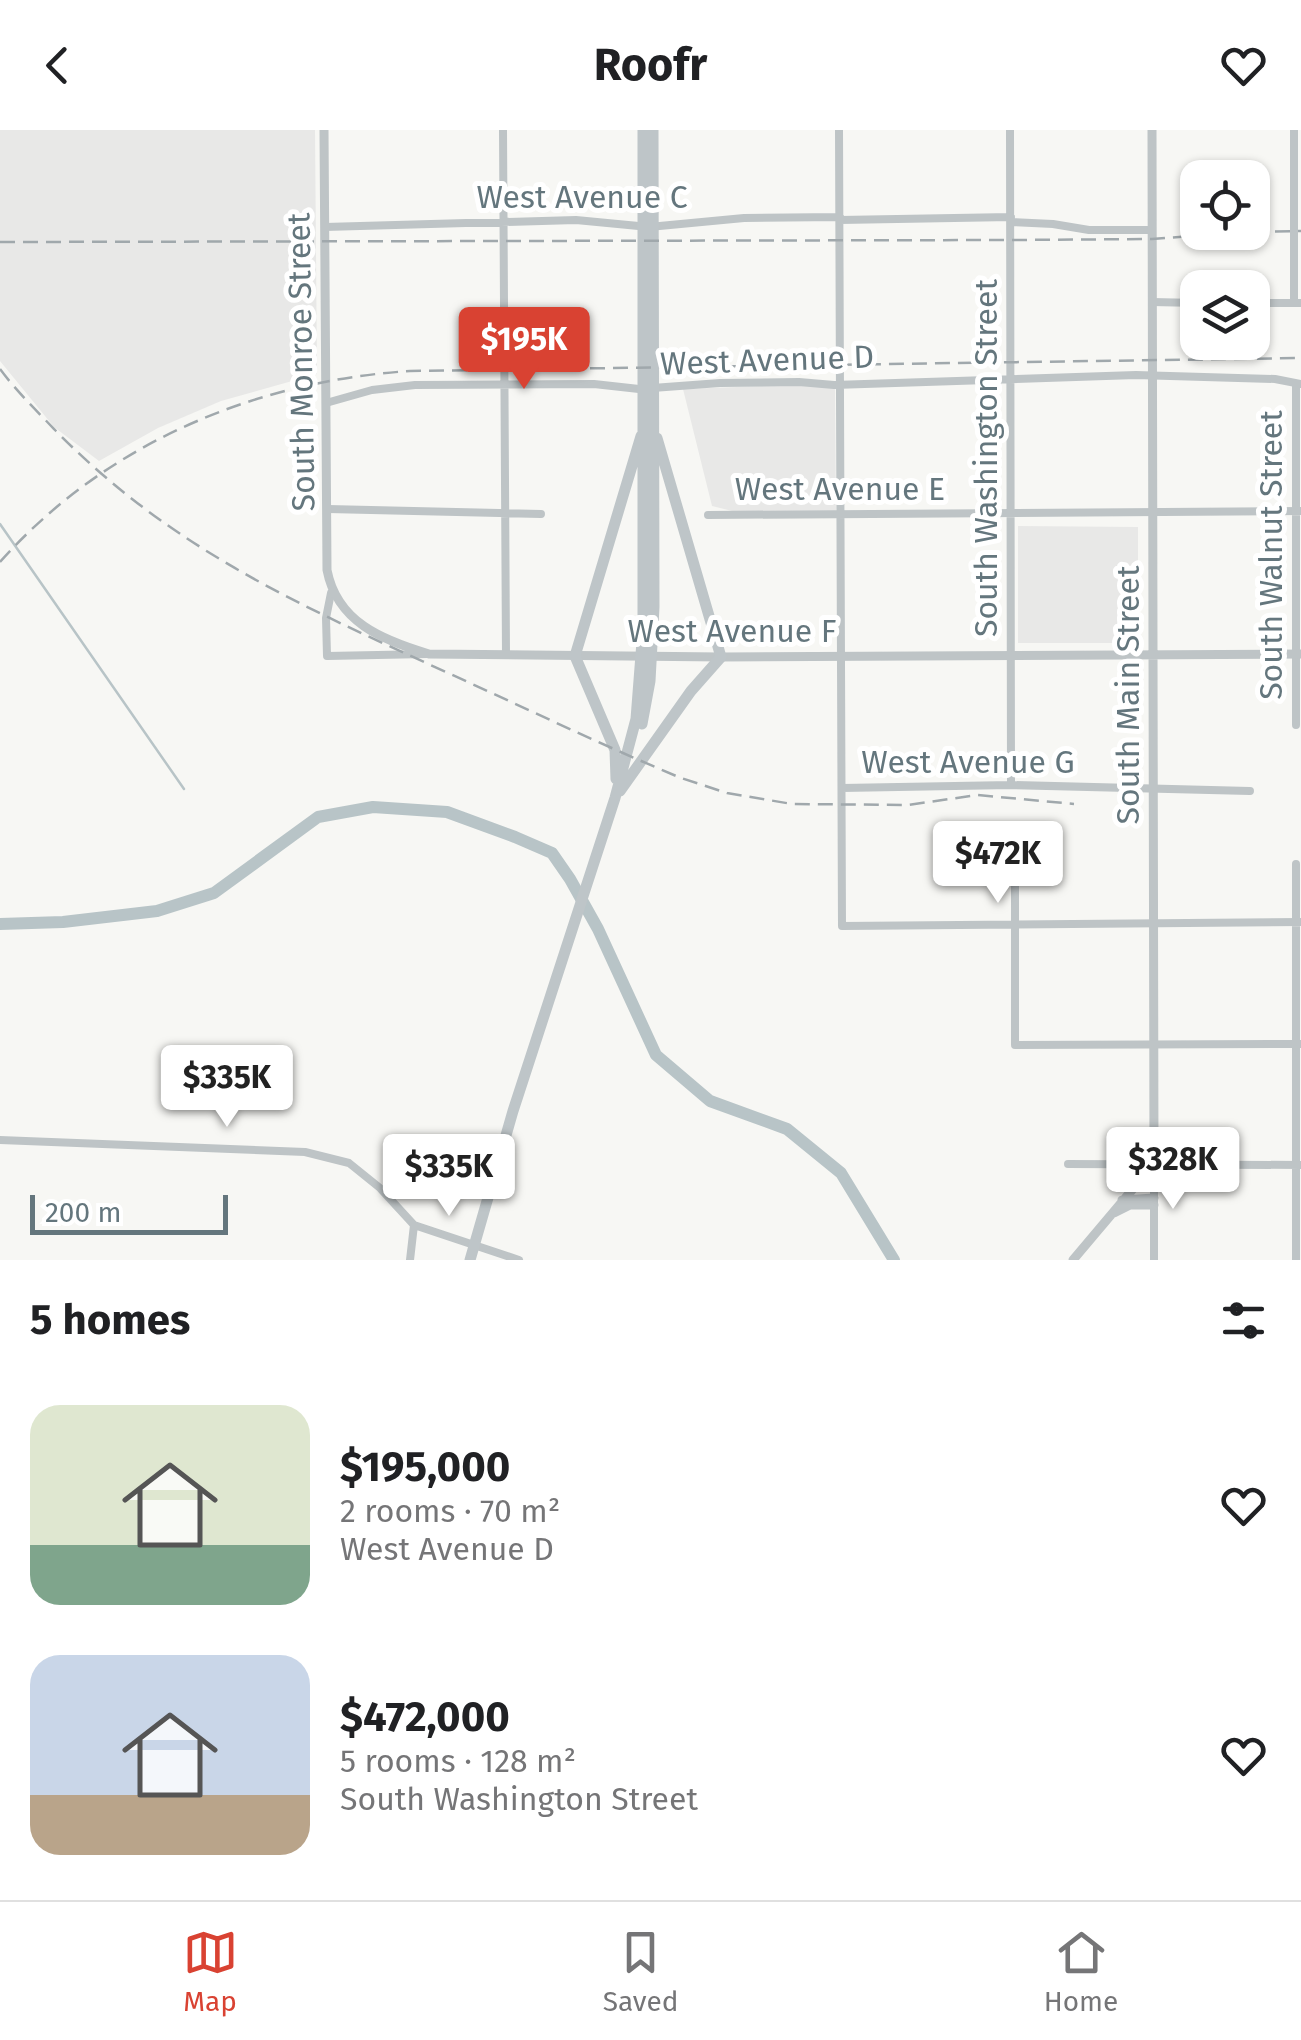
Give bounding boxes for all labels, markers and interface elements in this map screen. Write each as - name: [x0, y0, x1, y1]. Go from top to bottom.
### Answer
- icon: back: [30, 38, 85, 93]
- text: Roofr: [594, 38, 707, 92]
- icon: heart: [1216, 38, 1271, 93]
- map controls: [1180, 160, 1270, 360]
- button: locate: [1180, 160, 1270, 250]
- street label: West Avenue C: [476, 178, 688, 216]
- street label: South Monroe Street: [279, 212, 323, 512]
- button: layers: [1180, 270, 1270, 360]
- street label: South Washington Street: [967, 279, 1005, 637]
- pin: $195K: [454, 307, 594, 392]
- text: $195K: [481, 320, 567, 358]
- street label: West Avenue D: [659, 337, 875, 383]
- street label: South Walnut Street: [1252, 410, 1290, 700]
- street label: West Avenue E: [735, 470, 945, 508]
- street label: South Main Street: [1109, 565, 1147, 824]
- street label: West Avenue F: [628, 612, 836, 650]
- street label: West Avenue G: [861, 743, 1075, 781]
- pin: $472K: [928, 821, 1068, 906]
- text: $472K: [955, 834, 1041, 872]
- pin: $335K: [157, 1045, 297, 1130]
- text: $335K: [183, 1058, 271, 1096]
- pin: $328K: [1103, 1127, 1243, 1212]
- pin: $335K: [379, 1134, 519, 1219]
- text: $328K: [1128, 1140, 1218, 1178]
- text: $335K: [405, 1147, 493, 1185]
- scale bar: [30, 1190, 228, 1234]
- text: 200 m: [45, 1196, 122, 1229]
- icon: filters: [1216, 1293, 1271, 1348]
- text: 5 homes: [30, 1295, 190, 1345]
- text: $195,000: [340, 1442, 510, 1492]
- icon: home: [110, 1445, 230, 1565]
- icon: heart: [1216, 1478, 1271, 1533]
- text: 2 rooms · 70 m²: [340, 1492, 560, 1530]
- text: West Avenue D: [340, 1530, 554, 1568]
- text: $472,000: [340, 1692, 510, 1742]
- icon: home: [110, 1695, 230, 1815]
- icon: heart: [1216, 1728, 1271, 1783]
- text: 5 rooms · 128 m²: [340, 1742, 576, 1780]
- text: South Washington Street: [340, 1780, 698, 1818]
- tab: Map: [183, 1925, 238, 2018]
- tab: Saved: [603, 1925, 679, 2018]
- tab: Home: [1044, 1925, 1118, 2018]

